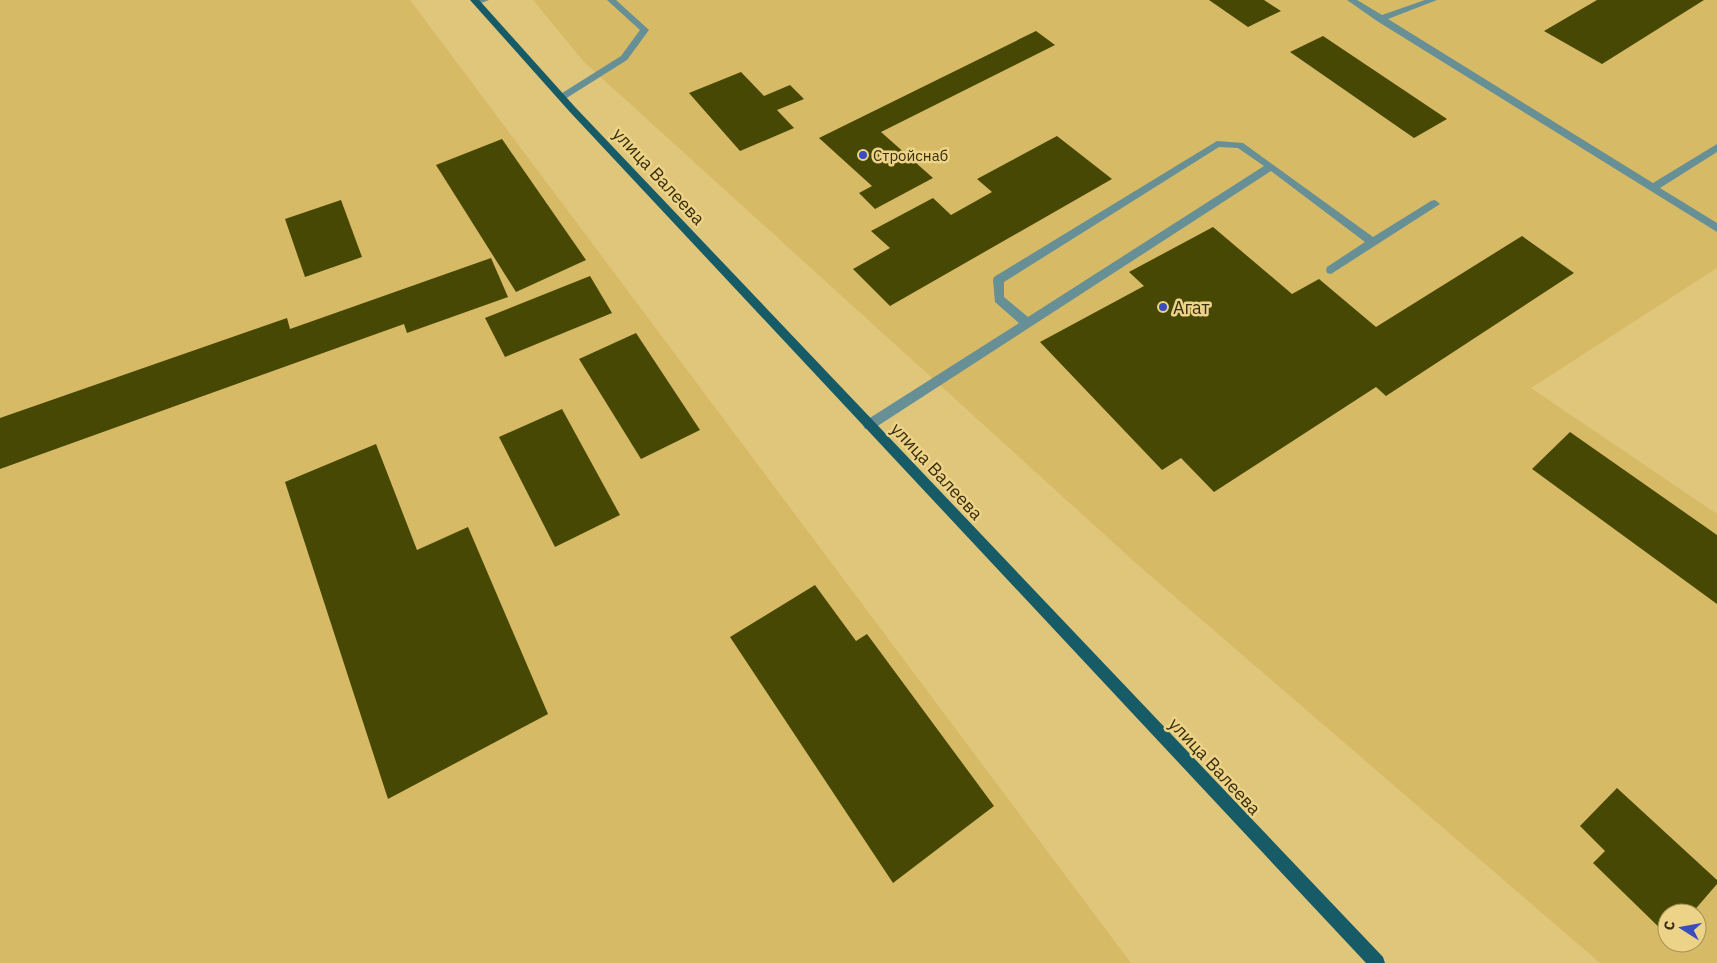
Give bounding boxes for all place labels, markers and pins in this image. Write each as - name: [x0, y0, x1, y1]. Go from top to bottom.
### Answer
- place label: Стройснаб: [873, 146, 948, 165]
- marker: Стройснаб: [857, 149, 869, 161]
- place label: Агат: [1173, 296, 1210, 319]
- marker: Агат: [1157, 301, 1169, 313]

